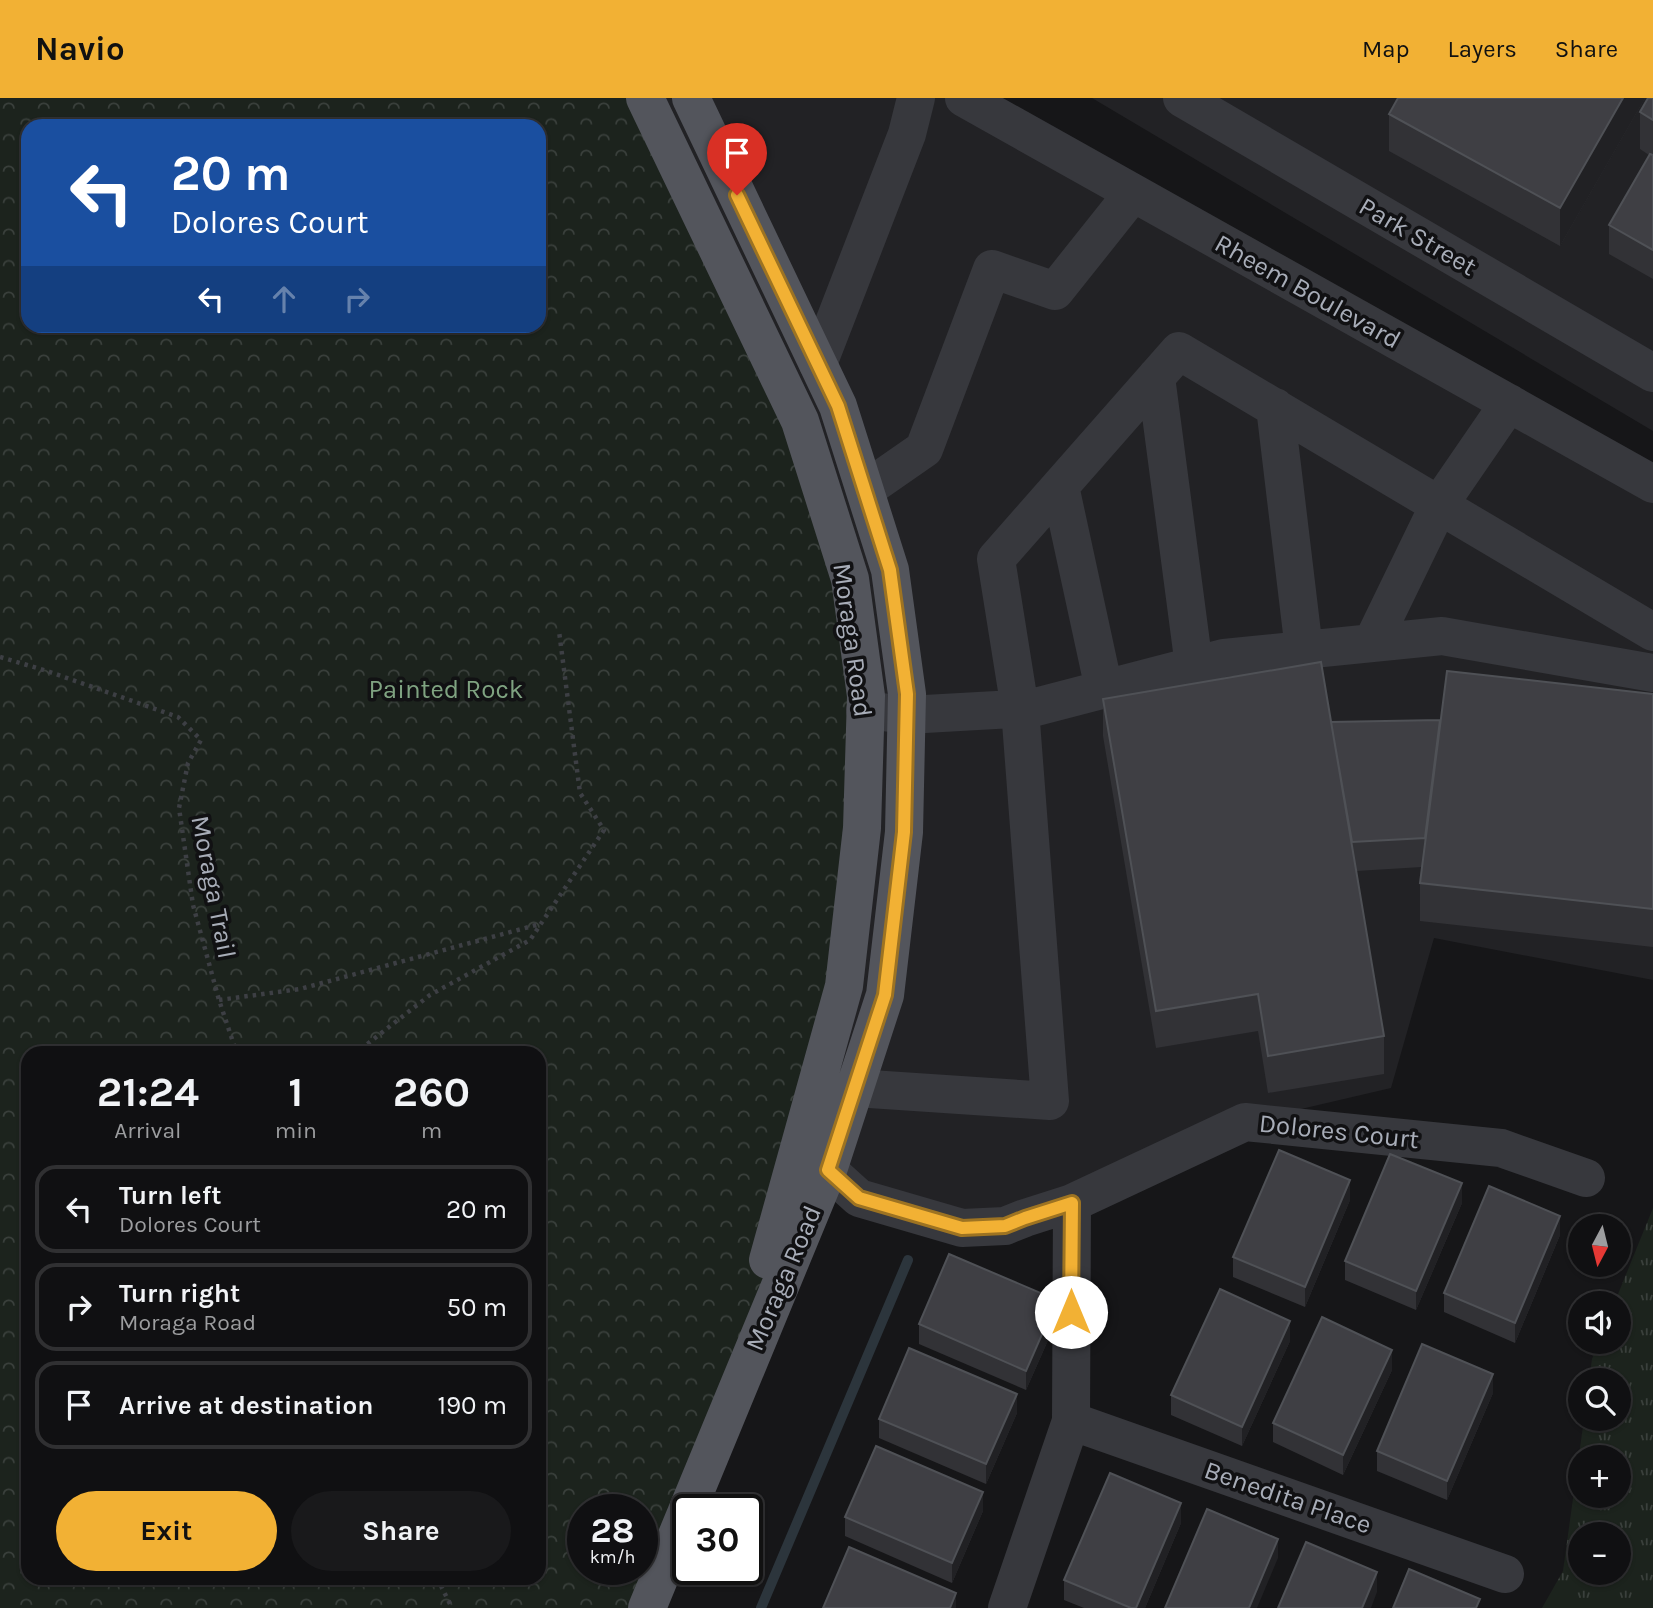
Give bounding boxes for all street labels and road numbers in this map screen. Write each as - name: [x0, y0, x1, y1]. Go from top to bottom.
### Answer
- street label: Park Street: [1354, 190, 1482, 283]
- street label: Rheem Boulevard: [1209, 228, 1406, 355]
- street label: Moraga Road: [826, 561, 879, 719]
- street label: Moraga Trail: [184, 813, 243, 961]
- street label: Dolores Court: [1258, 1108, 1421, 1155]
- street label: Moraga Road: [739, 1201, 828, 1356]
- street label: Benedita Place: [1200, 1454, 1375, 1541]

